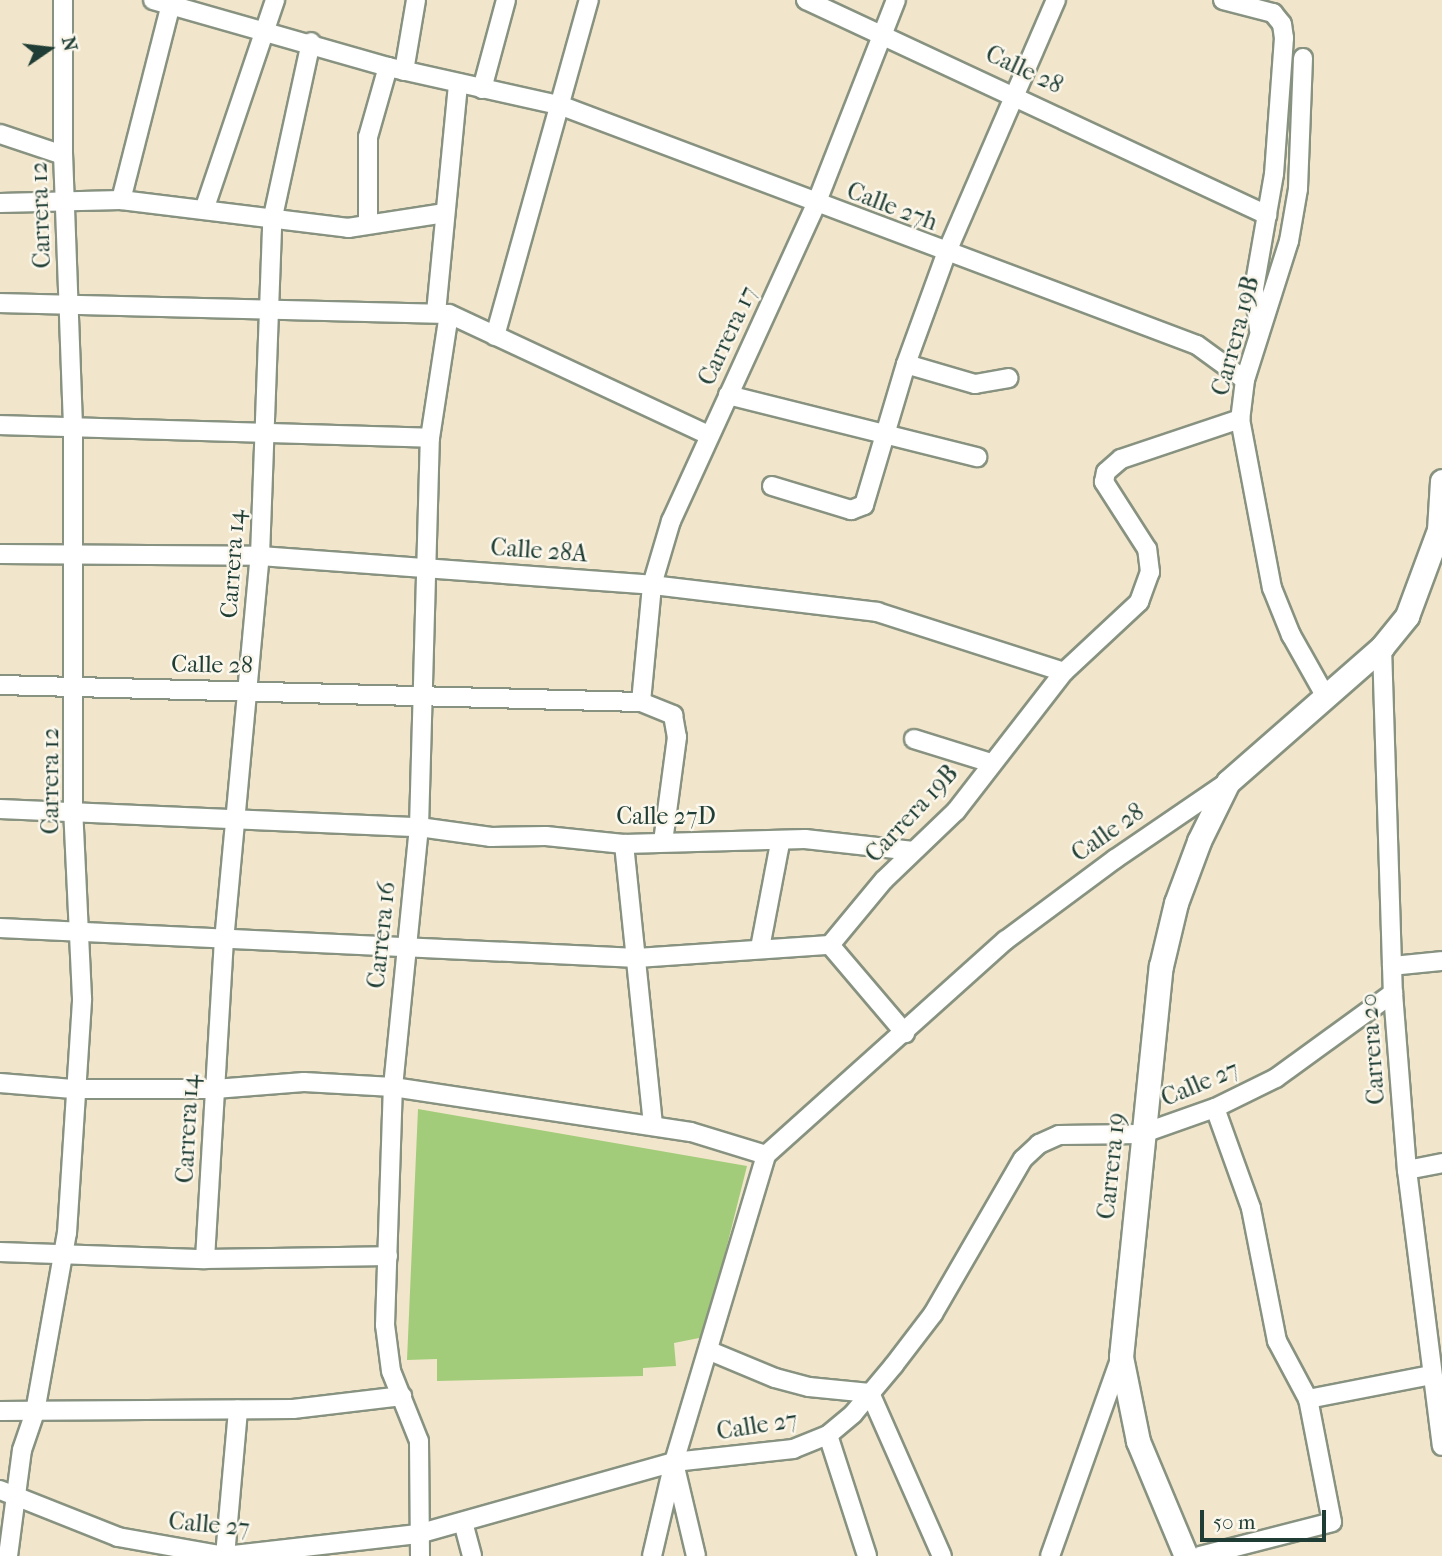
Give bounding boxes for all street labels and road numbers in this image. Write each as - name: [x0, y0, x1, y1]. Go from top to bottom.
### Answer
- street label: Calle 28: [981, 40, 1067, 100]
- street label: Carrera 12: [25, 161, 57, 269]
- street label: Calle 27h: [843, 177, 941, 237]
- street label: Carrera 19B: [1206, 273, 1266, 399]
- street label: Carrera 17: [693, 282, 763, 390]
- street label: Carrera 14: [215, 509, 251, 619]
- street label: Calle 28A: [489, 533, 589, 569]
- street label: Calle 28: [171, 650, 253, 680]
- street label: Carrera 12: [37, 728, 65, 834]
- street label: Carrera 19B: [860, 759, 964, 869]
- street label: Calle 28: [1066, 798, 1150, 868]
- street label: Calle 27D: [616, 803, 716, 831]
- street label: Carrera 16: [362, 880, 402, 990]
- street label: Carrera 20: [1355, 992, 1391, 1106]
- street label: Calle 27: [1157, 1055, 1243, 1113]
- street label: Carrera 14: [171, 1074, 205, 1184]
- street label: Carrera 19: [1092, 1111, 1132, 1221]
- street label: Calle 27: [715, 1405, 799, 1447]
- street label: Calle 27: [167, 1507, 251, 1543]

